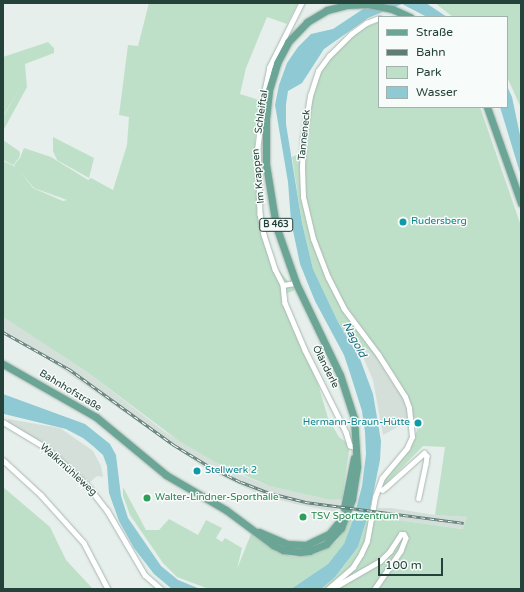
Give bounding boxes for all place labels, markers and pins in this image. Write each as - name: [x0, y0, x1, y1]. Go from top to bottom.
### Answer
- place label: Rudersberg: [411, 216, 467, 228]
- marker: Rudersberg: [398, 217, 408, 227]
- place label: Hermann-Braun-Hütte: [303, 417, 410, 429]
- marker: Hermann-Braun-Hütte: [413, 418, 423, 428]
- place label: Stellwerk 2: [205, 465, 257, 477]
- marker: Stellwerk 2: [192, 466, 202, 476]
- place label: Walter-Lindner-Sporthalle: [155, 492, 279, 504]
- marker: Walter-Lindner-Sporthalle: [142, 493, 152, 503]
- place label: TSV Sportzentrum: [311, 511, 398, 523]
- marker: TSV Sportzentrum: [298, 512, 308, 522]

